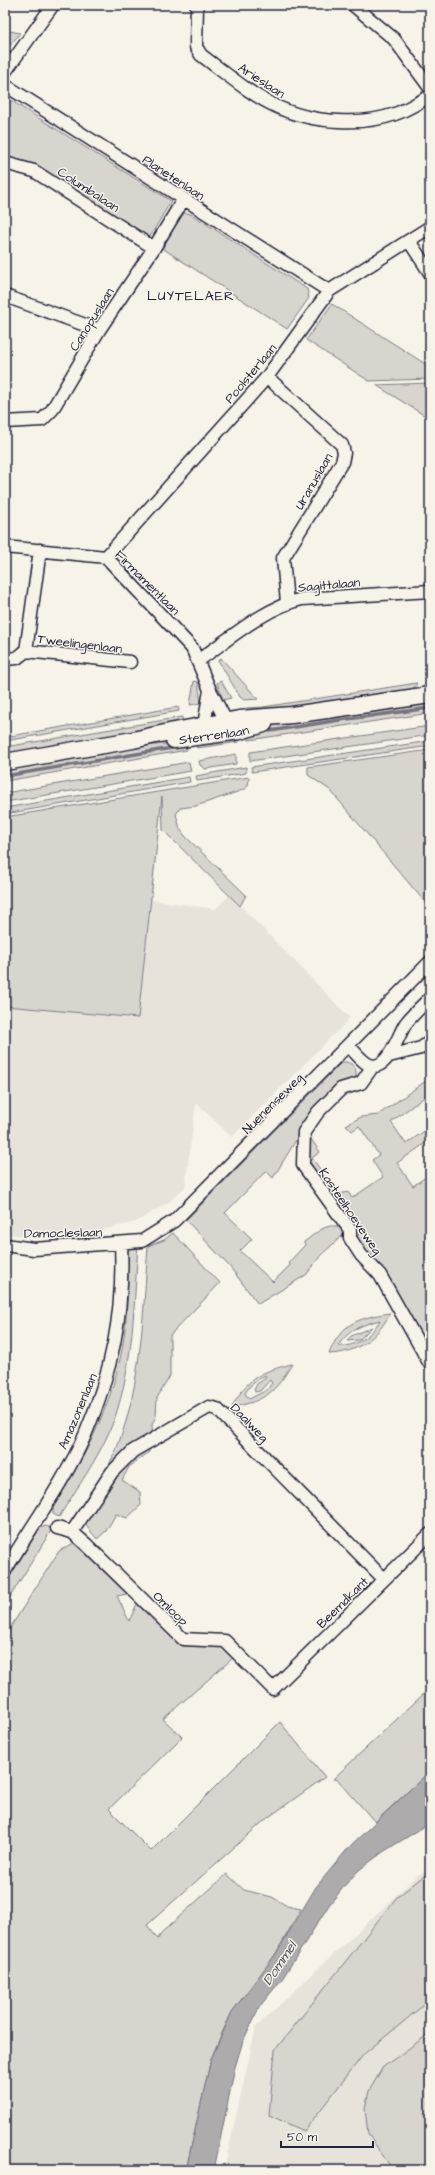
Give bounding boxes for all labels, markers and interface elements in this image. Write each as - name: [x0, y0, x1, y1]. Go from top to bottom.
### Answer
- street label: Arieslaan: [234, 59, 289, 103]
- street label: Planetenlaan: [139, 151, 209, 205]
- street label: Columbalaan: [54, 163, 124, 217]
- street label: Canopuslaan: [65, 284, 119, 355]
- district label: LUYTELAER: [147, 286, 235, 306]
- street label: Poolsterlaan: [221, 340, 281, 407]
- street label: Uranuslaan: [290, 450, 338, 513]
- street label: Firmamentlaan: [111, 546, 184, 620]
- street label: Sagittalaan: [297, 573, 362, 598]
- street label: Tweelingenlaan: [36, 630, 124, 659]
- street label: Sterrenlaan: [178, 721, 252, 749]
- street label: Nuenenseweg: [238, 1069, 308, 1139]
- street label: Kasteelhoeveweg: [314, 1165, 386, 1259]
- street label: Damocleslaan: [24, 1223, 103, 1243]
- street label: Amazonenlaan: [54, 1370, 102, 1452]
- street label: Daalweg: [225, 1399, 273, 1447]
- street label: Beemdkant: [313, 1572, 373, 1633]
- street label: Omloop: [149, 1587, 192, 1630]
- water label: Dommel: [258, 1936, 303, 1989]
- scale bar: [281, 2123, 373, 2149]
- text: 50 m: [287, 2129, 318, 2146]

